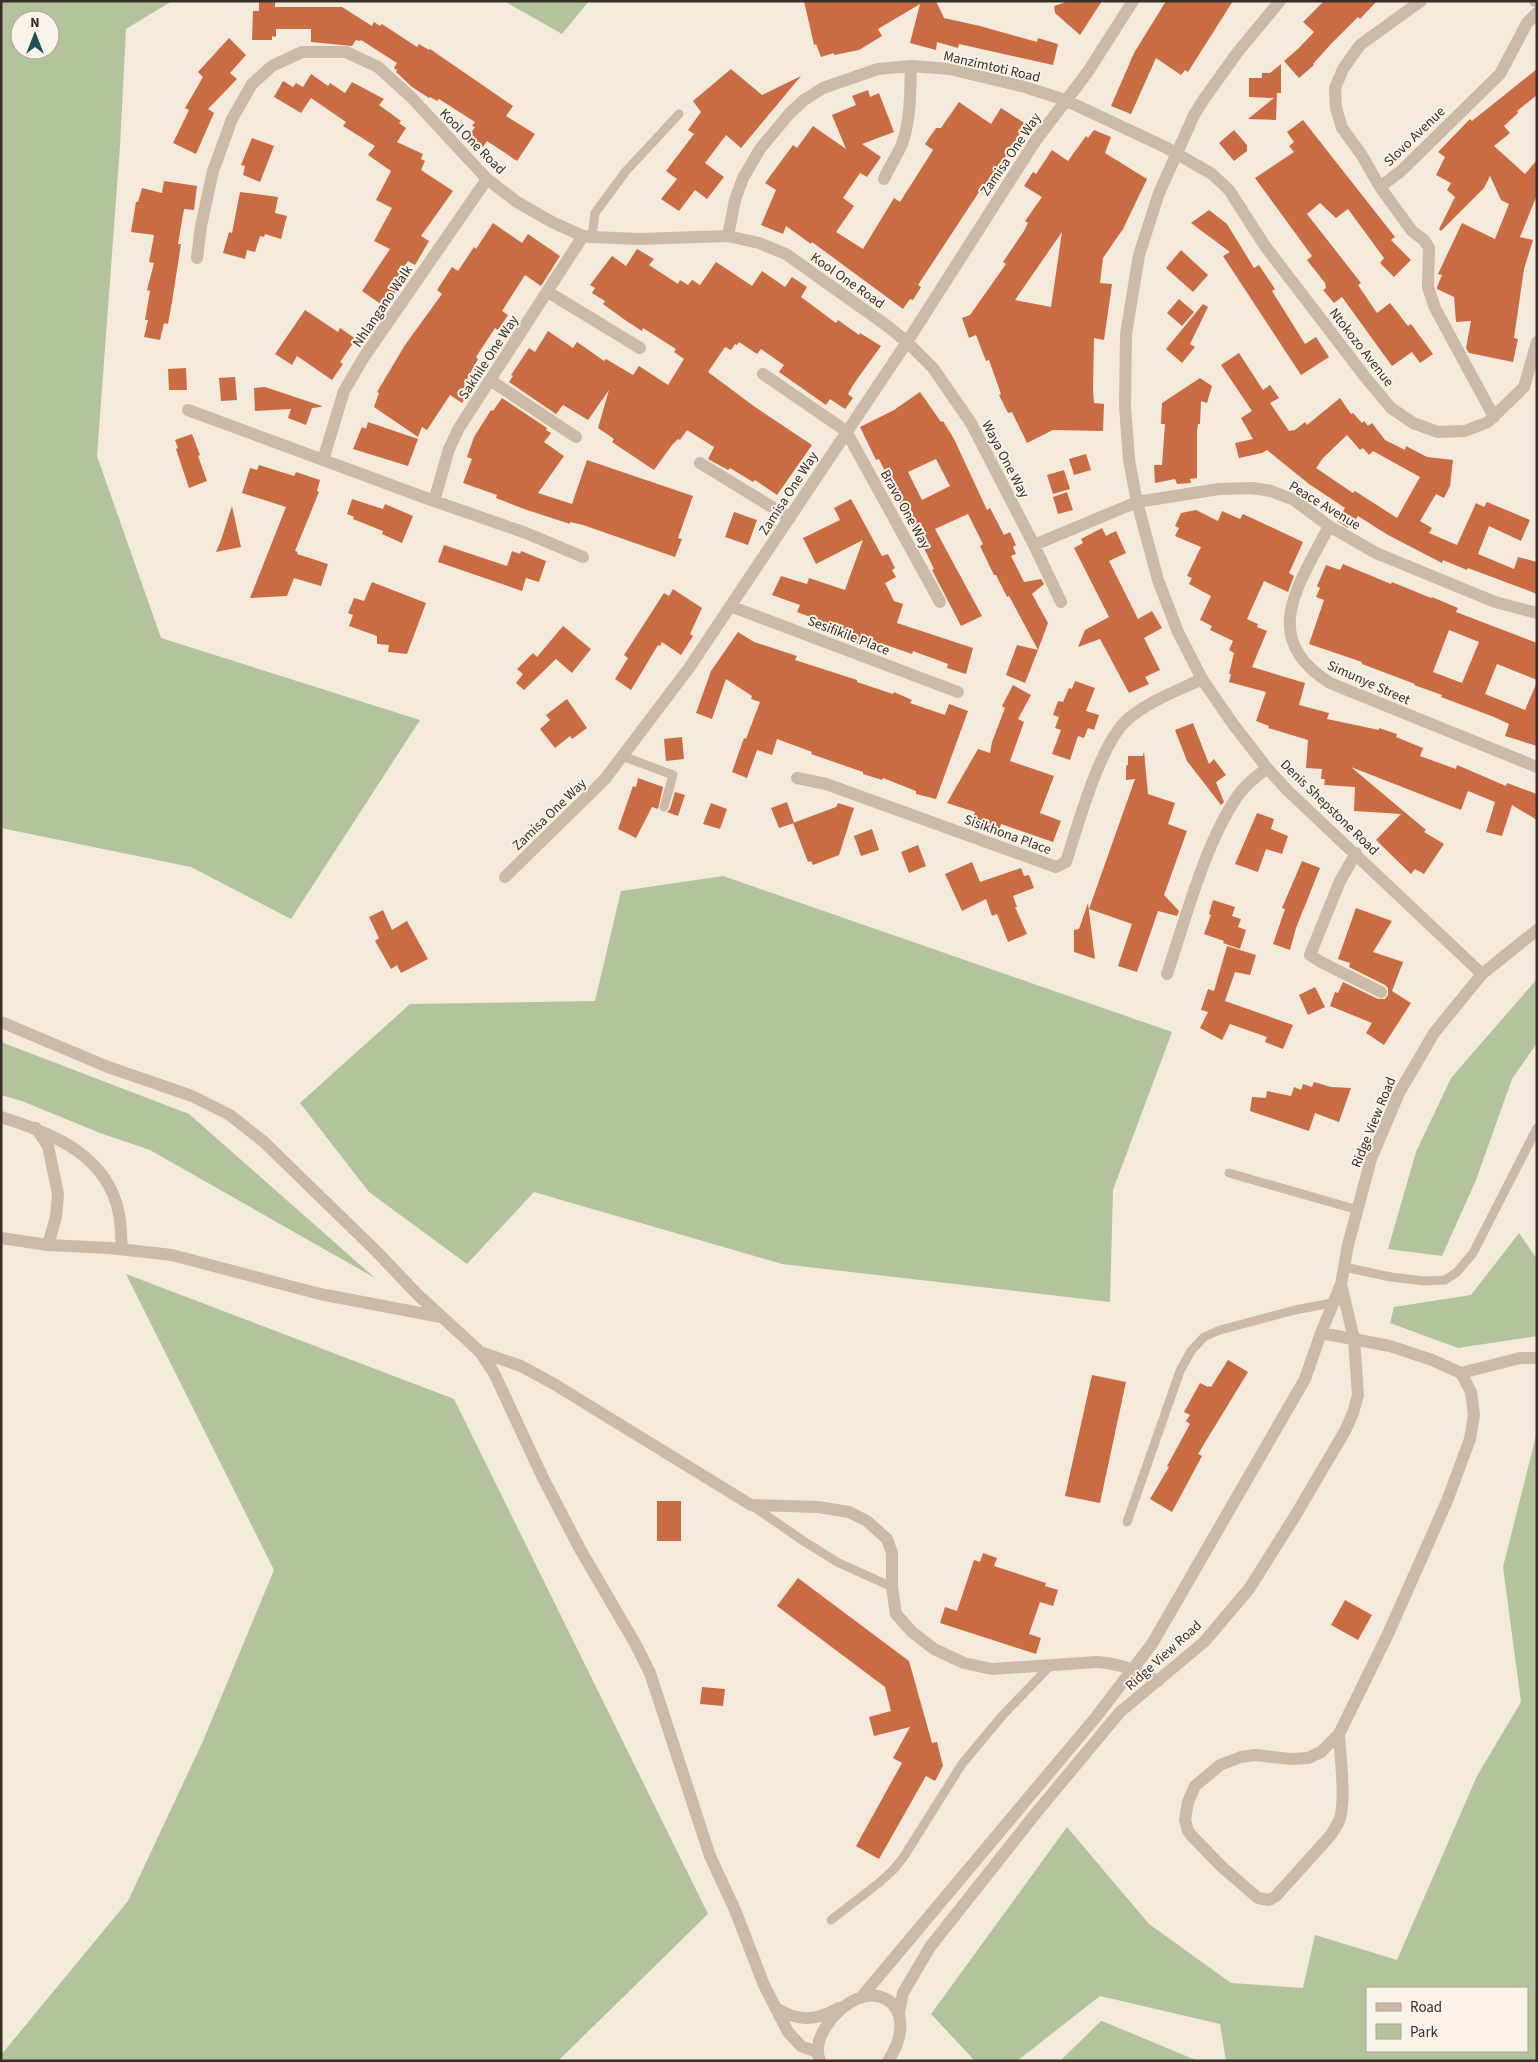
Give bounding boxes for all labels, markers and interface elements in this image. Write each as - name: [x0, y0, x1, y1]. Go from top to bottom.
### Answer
- north arrow: [10, 10, 60, 60]
- text: N: [30, 13, 40, 33]
- street label: Manzimtoti Road: [941, 46, 1042, 88]
- street label: Slovo Avenue: [1379, 102, 1450, 171]
- street label: Kool One Road: [435, 104, 510, 179]
- street label: Zamisa One Way: [976, 109, 1046, 200]
- street label: Kool One Road: [806, 248, 889, 314]
- street label: Nhlangano Walk: [348, 261, 418, 352]
- street label: Ntokozo Avenue: [1324, 304, 1398, 391]
- street label: Sakhile One Way: [454, 311, 524, 404]
- street label: Waya One Way: [976, 417, 1034, 502]
- street label: Zamisa One Way: [754, 447, 824, 539]
- street label: Bravo One Way: [875, 466, 935, 553]
- street label: Peace Avenue: [1285, 477, 1364, 535]
- street label: Sesifikile Place: [805, 611, 893, 661]
- street label: Simunye Street: [1324, 656, 1414, 710]
- street label: Denis Shepstone Road: [1276, 755, 1383, 860]
- street label: Zamisa One Way: [508, 774, 592, 855]
- street label: Sisikhona Place: [961, 810, 1054, 860]
- street label: Ridge View Road: [1347, 1074, 1401, 1171]
- street label: Ridge View Road: [1121, 1616, 1206, 1695]
- legend: [1366, 1987, 1528, 2052]
- text: Road: [1410, 1997, 1442, 2018]
- text: Park: [1410, 2022, 1439, 2043]

